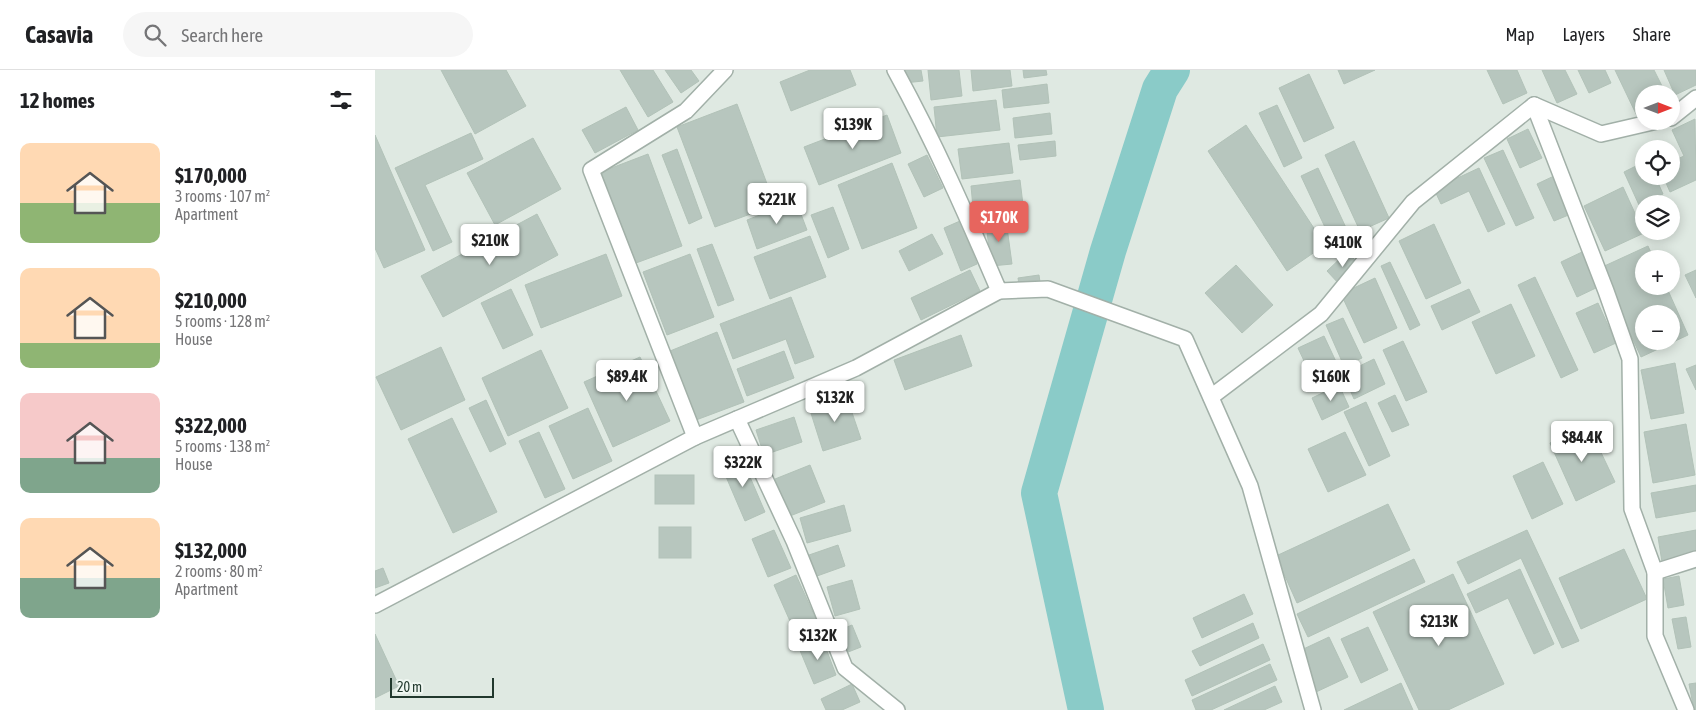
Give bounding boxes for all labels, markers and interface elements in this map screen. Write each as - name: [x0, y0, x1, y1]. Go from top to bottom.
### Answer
- search box: [123, 12, 473, 57]
- text: Casavia: [25, 21, 93, 48]
- icon: search: [141, 21, 169, 49]
- text: Search here: [181, 24, 263, 46]
- text: Map: [1505, 24, 1534, 45]
- text: Layers: [1562, 24, 1605, 45]
- text: Share: [1633, 24, 1671, 45]
- north arrow: [1635, 85, 1680, 130]
- map controls: [1635, 85, 1680, 350]
- icon: filters: [327, 86, 355, 114]
- text: 12 homes: [20, 88, 95, 112]
- pin: $139K: [818, 108, 888, 150]
- text: $139K: [834, 115, 872, 133]
- button: locate: [1635, 140, 1680, 185]
- icon: home: [60, 163, 120, 223]
- text: $170,000: [175, 163, 247, 187]
- pin: $221K: [742, 182, 812, 225]
- text: 3 rooms · 107 m²: [175, 187, 270, 205]
- text: $221K: [758, 190, 796, 208]
- button: layers: [1635, 195, 1680, 240]
- pin: $170K: [964, 200, 1034, 243]
- text: Apartment: [175, 205, 238, 223]
- text: $170K: [980, 208, 1018, 226]
- pin: $210K: [455, 224, 525, 266]
- pin: $410K: [1308, 226, 1378, 268]
- text: $210K: [471, 231, 509, 249]
- text: $410K: [1324, 233, 1362, 251]
- button: +: [1635, 250, 1680, 295]
- icon: home: [60, 288, 120, 348]
- text: $210,000: [175, 288, 247, 312]
- button: −: [1635, 305, 1680, 350]
- text: 5 rooms · 128 m²: [175, 312, 270, 330]
- text: House: [175, 330, 212, 348]
- pin: $89.4K: [586, 360, 668, 402]
- pin: $160K: [1296, 360, 1366, 402]
- text: $89.4K: [607, 367, 647, 385]
- text: $160K: [1312, 367, 1350, 385]
- pin: $132K: [800, 380, 870, 423]
- text: $132K: [816, 388, 854, 406]
- icon: home: [60, 413, 120, 473]
- text: $322,000: [175, 413, 247, 437]
- pin: $84.4K: [1541, 420, 1623, 463]
- text: $84.4K: [1562, 428, 1602, 446]
- text: 5 rooms · 138 m²: [175, 437, 270, 455]
- pin: $322K: [708, 446, 778, 488]
- text: $322K: [724, 453, 762, 471]
- text: House: [175, 455, 212, 473]
- icon: home: [60, 538, 120, 598]
- text: $132,000: [175, 538, 247, 562]
- text: 2 rooms · 80 m²: [175, 562, 263, 580]
- text: Apartment: [175, 580, 238, 598]
- pin: $213K: [1404, 604, 1474, 647]
- text: $213K: [1420, 612, 1458, 630]
- pin: $132K: [783, 618, 853, 661]
- text: $132K: [799, 626, 837, 644]
- scale bar: [390, 675, 494, 698]
- text: 20 m: [397, 679, 422, 695]

